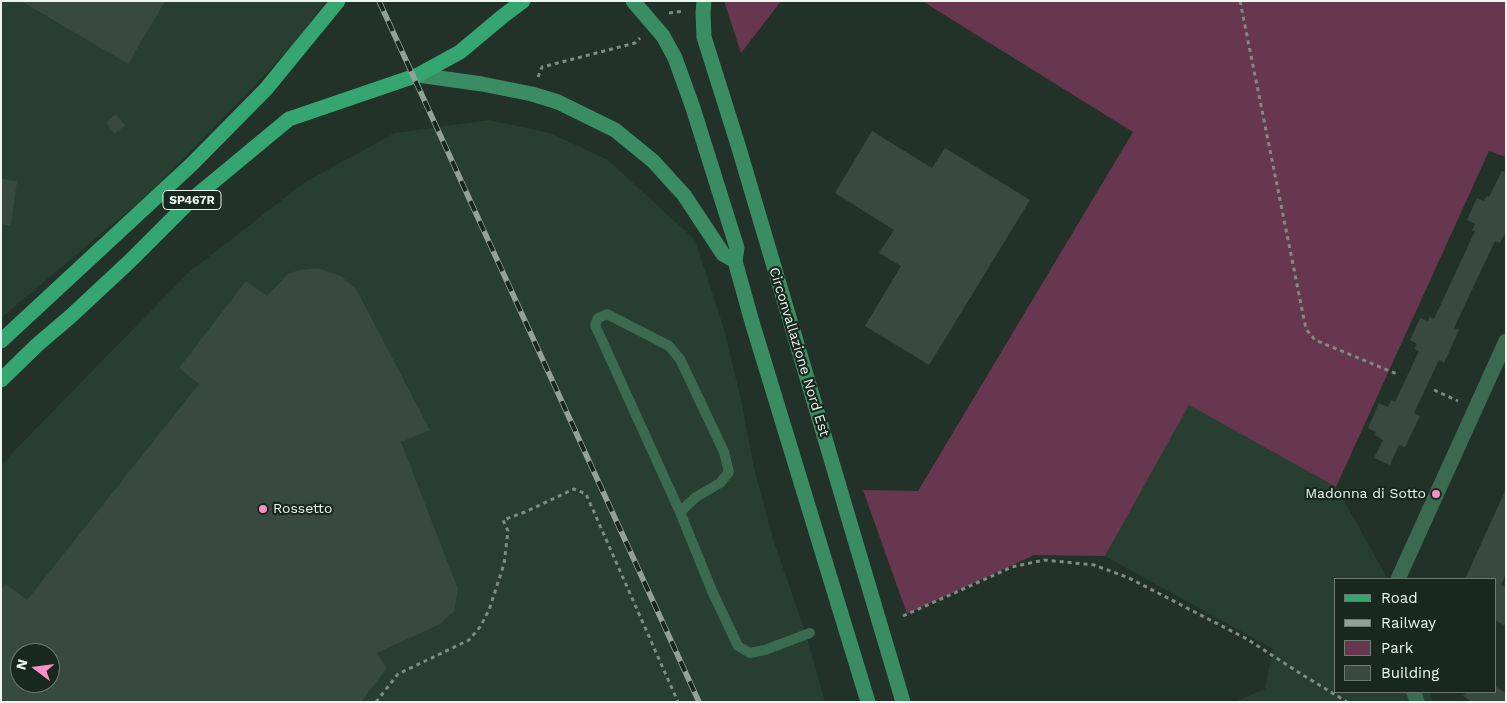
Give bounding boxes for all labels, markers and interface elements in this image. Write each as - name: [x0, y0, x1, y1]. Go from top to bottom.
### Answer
- road number: SP467R: [163, 190, 221, 210]
- street label: Circonvallazione Nord Est: [765, 265, 833, 439]
- place label: Madonna di Sotto: [1305, 486, 1426, 502]
- marker: Madonna di Sotto: [1430, 488, 1442, 500]
- place label: Rossetto: [273, 501, 332, 517]
- marker: Rossetto: [257, 503, 269, 515]
- legend: [1334, 578, 1497, 693]
- text: Road: [1381, 589, 1418, 607]
- text: Railway: [1381, 614, 1436, 632]
- text: Park: [1381, 639, 1413, 657]
- north arrow: [10, 643, 60, 693]
- text: N: [12, 657, 31, 671]
- text: Building: [1381, 664, 1439, 682]

